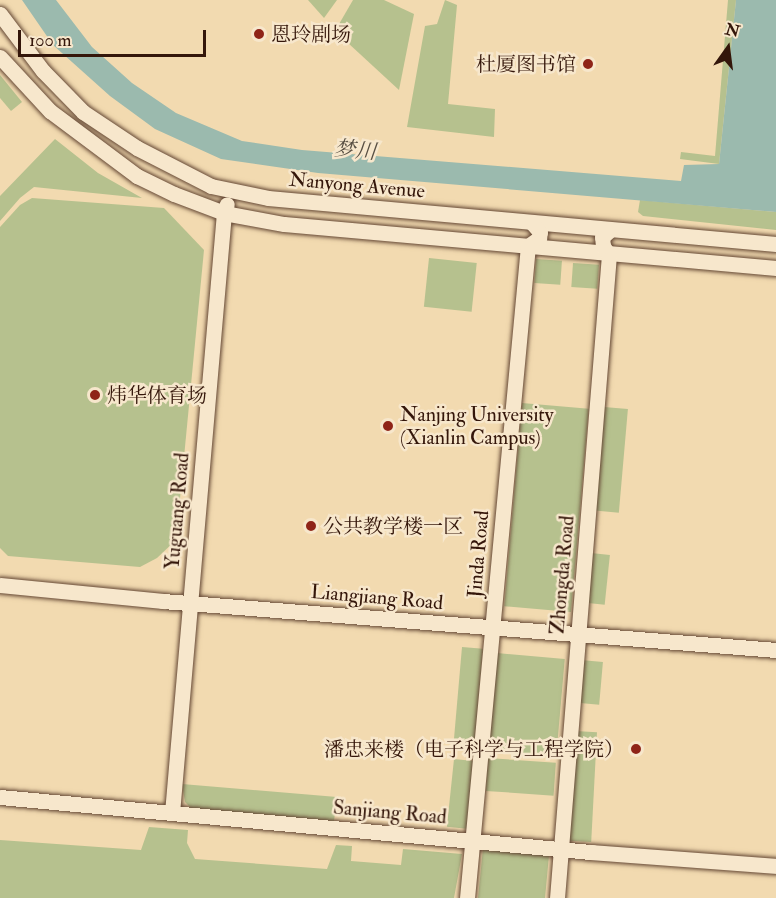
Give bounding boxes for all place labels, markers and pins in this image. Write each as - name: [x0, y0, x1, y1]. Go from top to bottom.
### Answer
- place label: 恩玲剧场: [271, 22, 351, 46]
- marker: 恩玲剧场: [252, 27, 266, 41]
- place label: 杜厦图书馆: [476, 52, 576, 76]
- marker: 杜厦图书馆: [581, 57, 595, 71]
- place label: 炜华体育场: [107, 383, 207, 407]
- marker: 炜华体育场: [88, 388, 102, 402]
- place label: Nanjing University (Xianlin Campus): [400, 402, 554, 449]
- marker: Nanjing University (Xianlin Campus): [381, 419, 395, 433]
- place label: 公共教学楼一区: [323, 514, 463, 538]
- marker: 公共教学楼一区: [304, 519, 318, 533]
- place label: 潘忠来楼（电子科学与工程学院）: [324, 737, 624, 761]
- marker: 潘忠来楼（电子科学与工程学院）: [629, 742, 643, 756]

